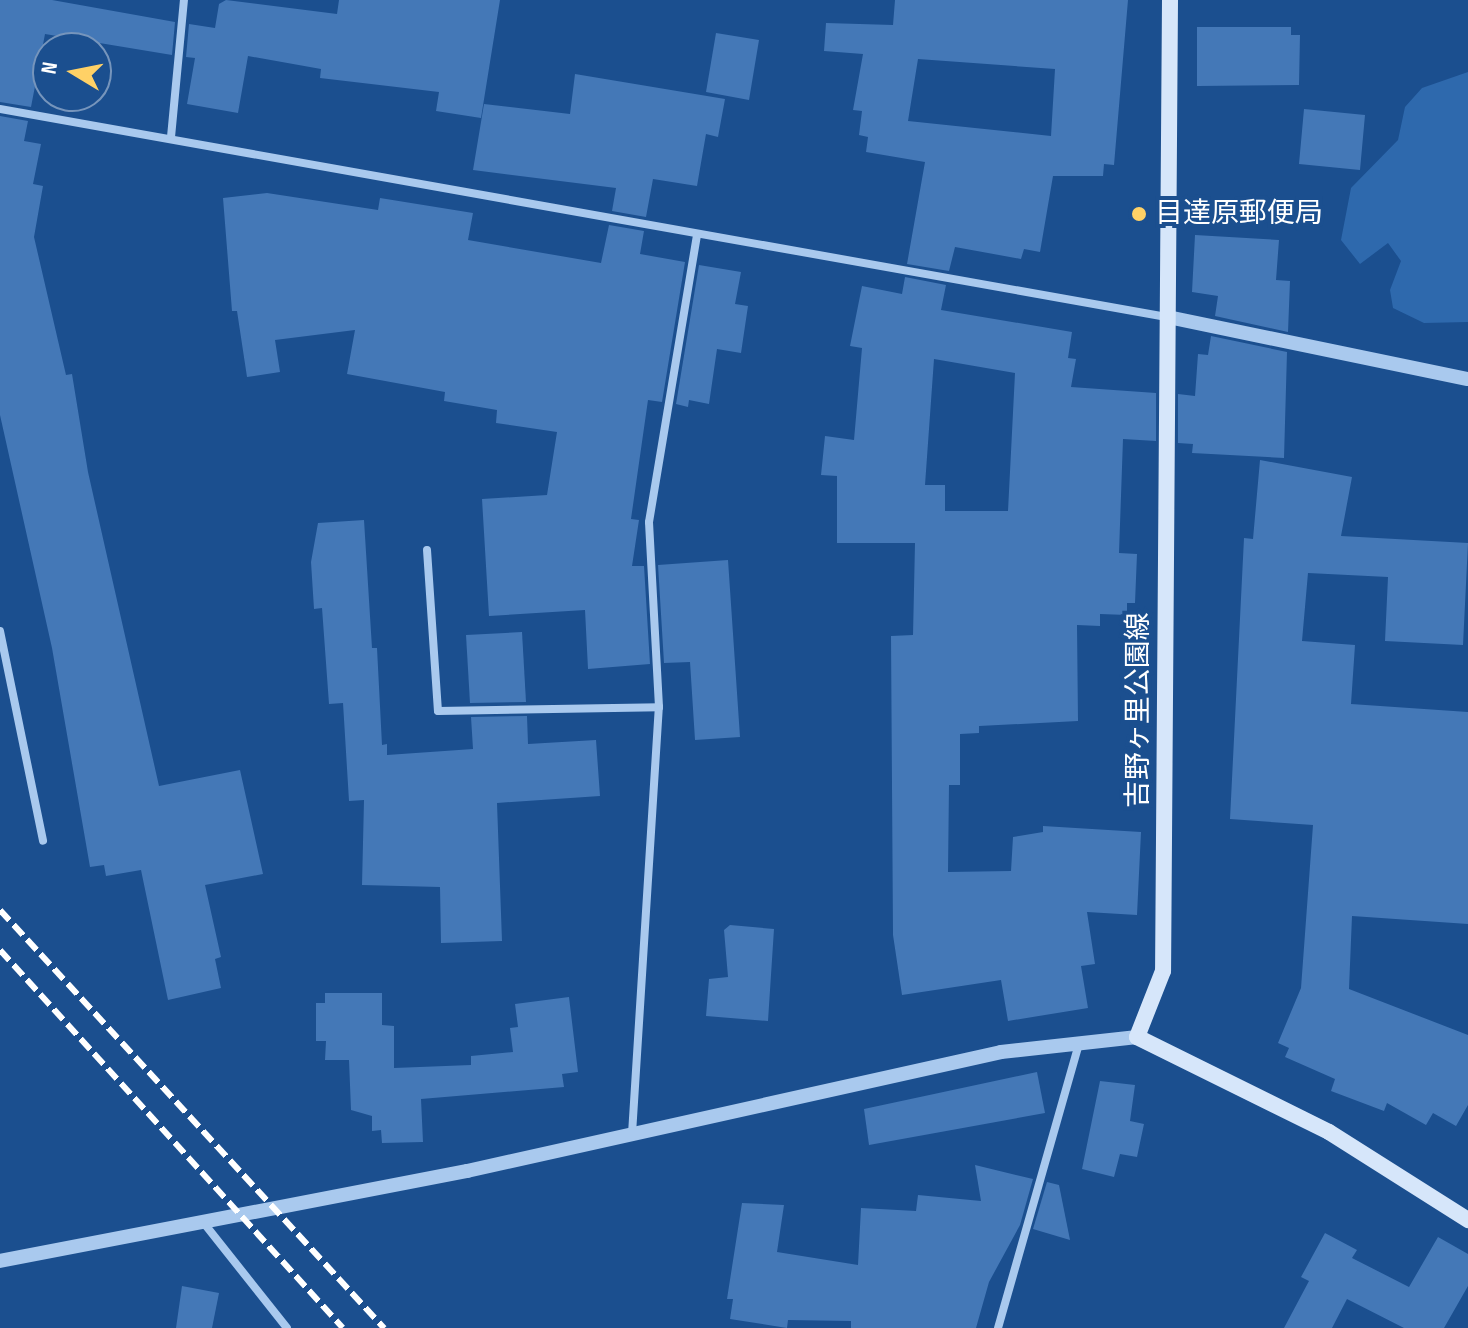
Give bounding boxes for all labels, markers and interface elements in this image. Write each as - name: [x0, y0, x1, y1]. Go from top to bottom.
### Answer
- north arrow: [32, 32, 112, 112]
- text: N: [36, 60, 64, 76]
- place label: 目達原郵便局: [1155, 197, 1323, 231]
- marker: 目達原郵便局: [1130, 205, 1148, 223]
- street label: 吉野ヶ里公園線: [1122, 612, 1156, 808]

